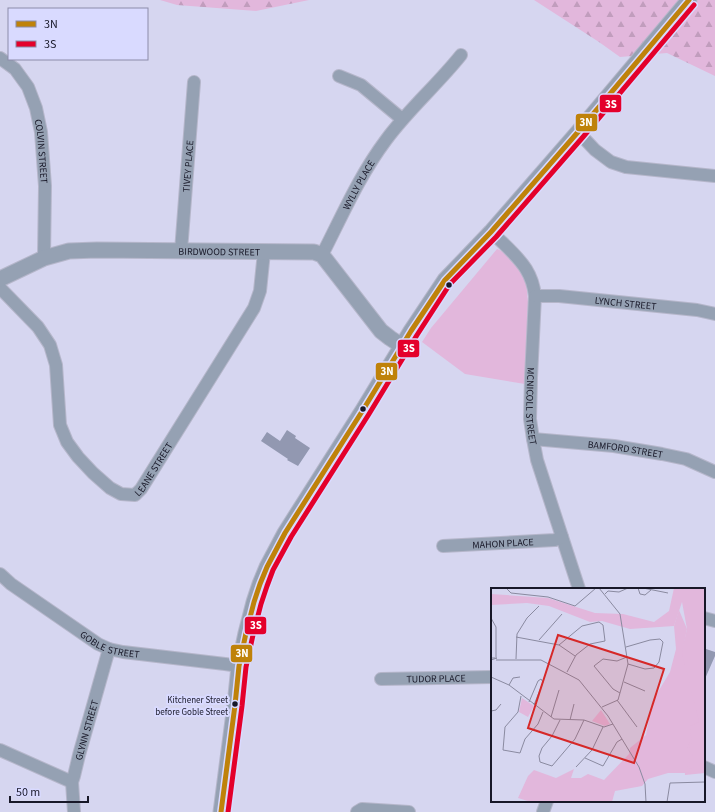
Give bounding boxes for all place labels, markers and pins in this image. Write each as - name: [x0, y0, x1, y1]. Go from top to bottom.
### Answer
- unlabelled marker: [444, 280, 454, 290]
- unlabelled marker: [358, 404, 368, 414]
- place label: Kitchener Street before Goble Street: [155, 694, 228, 719]
- marker: Kitchener Street before Goble Street: [230, 699, 240, 709]

